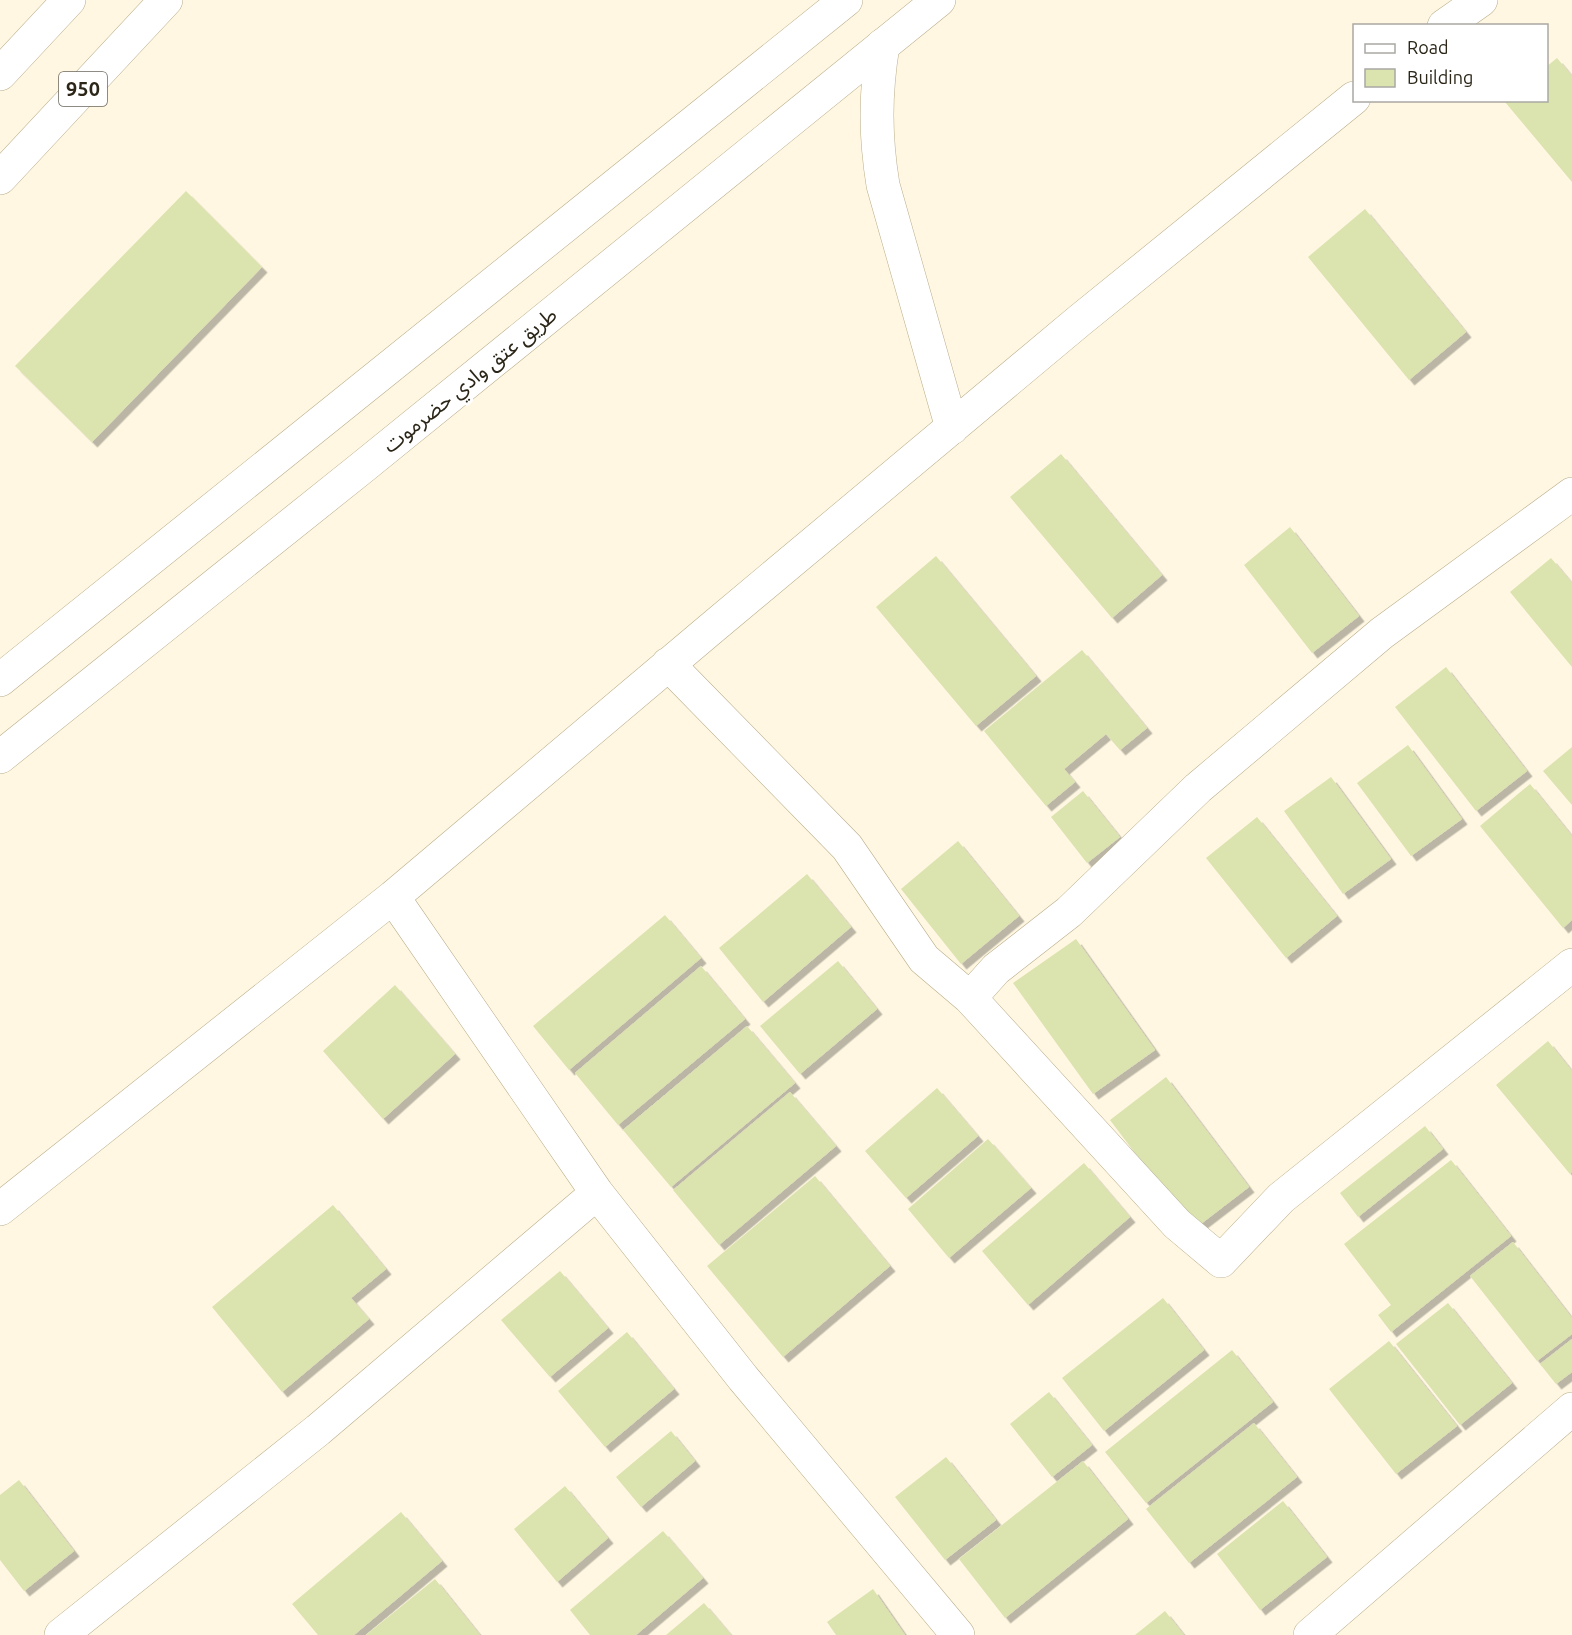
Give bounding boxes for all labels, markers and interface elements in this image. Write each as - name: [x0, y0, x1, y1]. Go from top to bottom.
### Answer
- legend: [1353, 24, 1548, 102]
- text: Road: [1407, 37, 1449, 57]
- text: Building: [1407, 67, 1473, 87]
- road number: 950: [59, 72, 107, 106]
- street label: طريق عتق وادي حضرموت: [378, 302, 564, 461]

